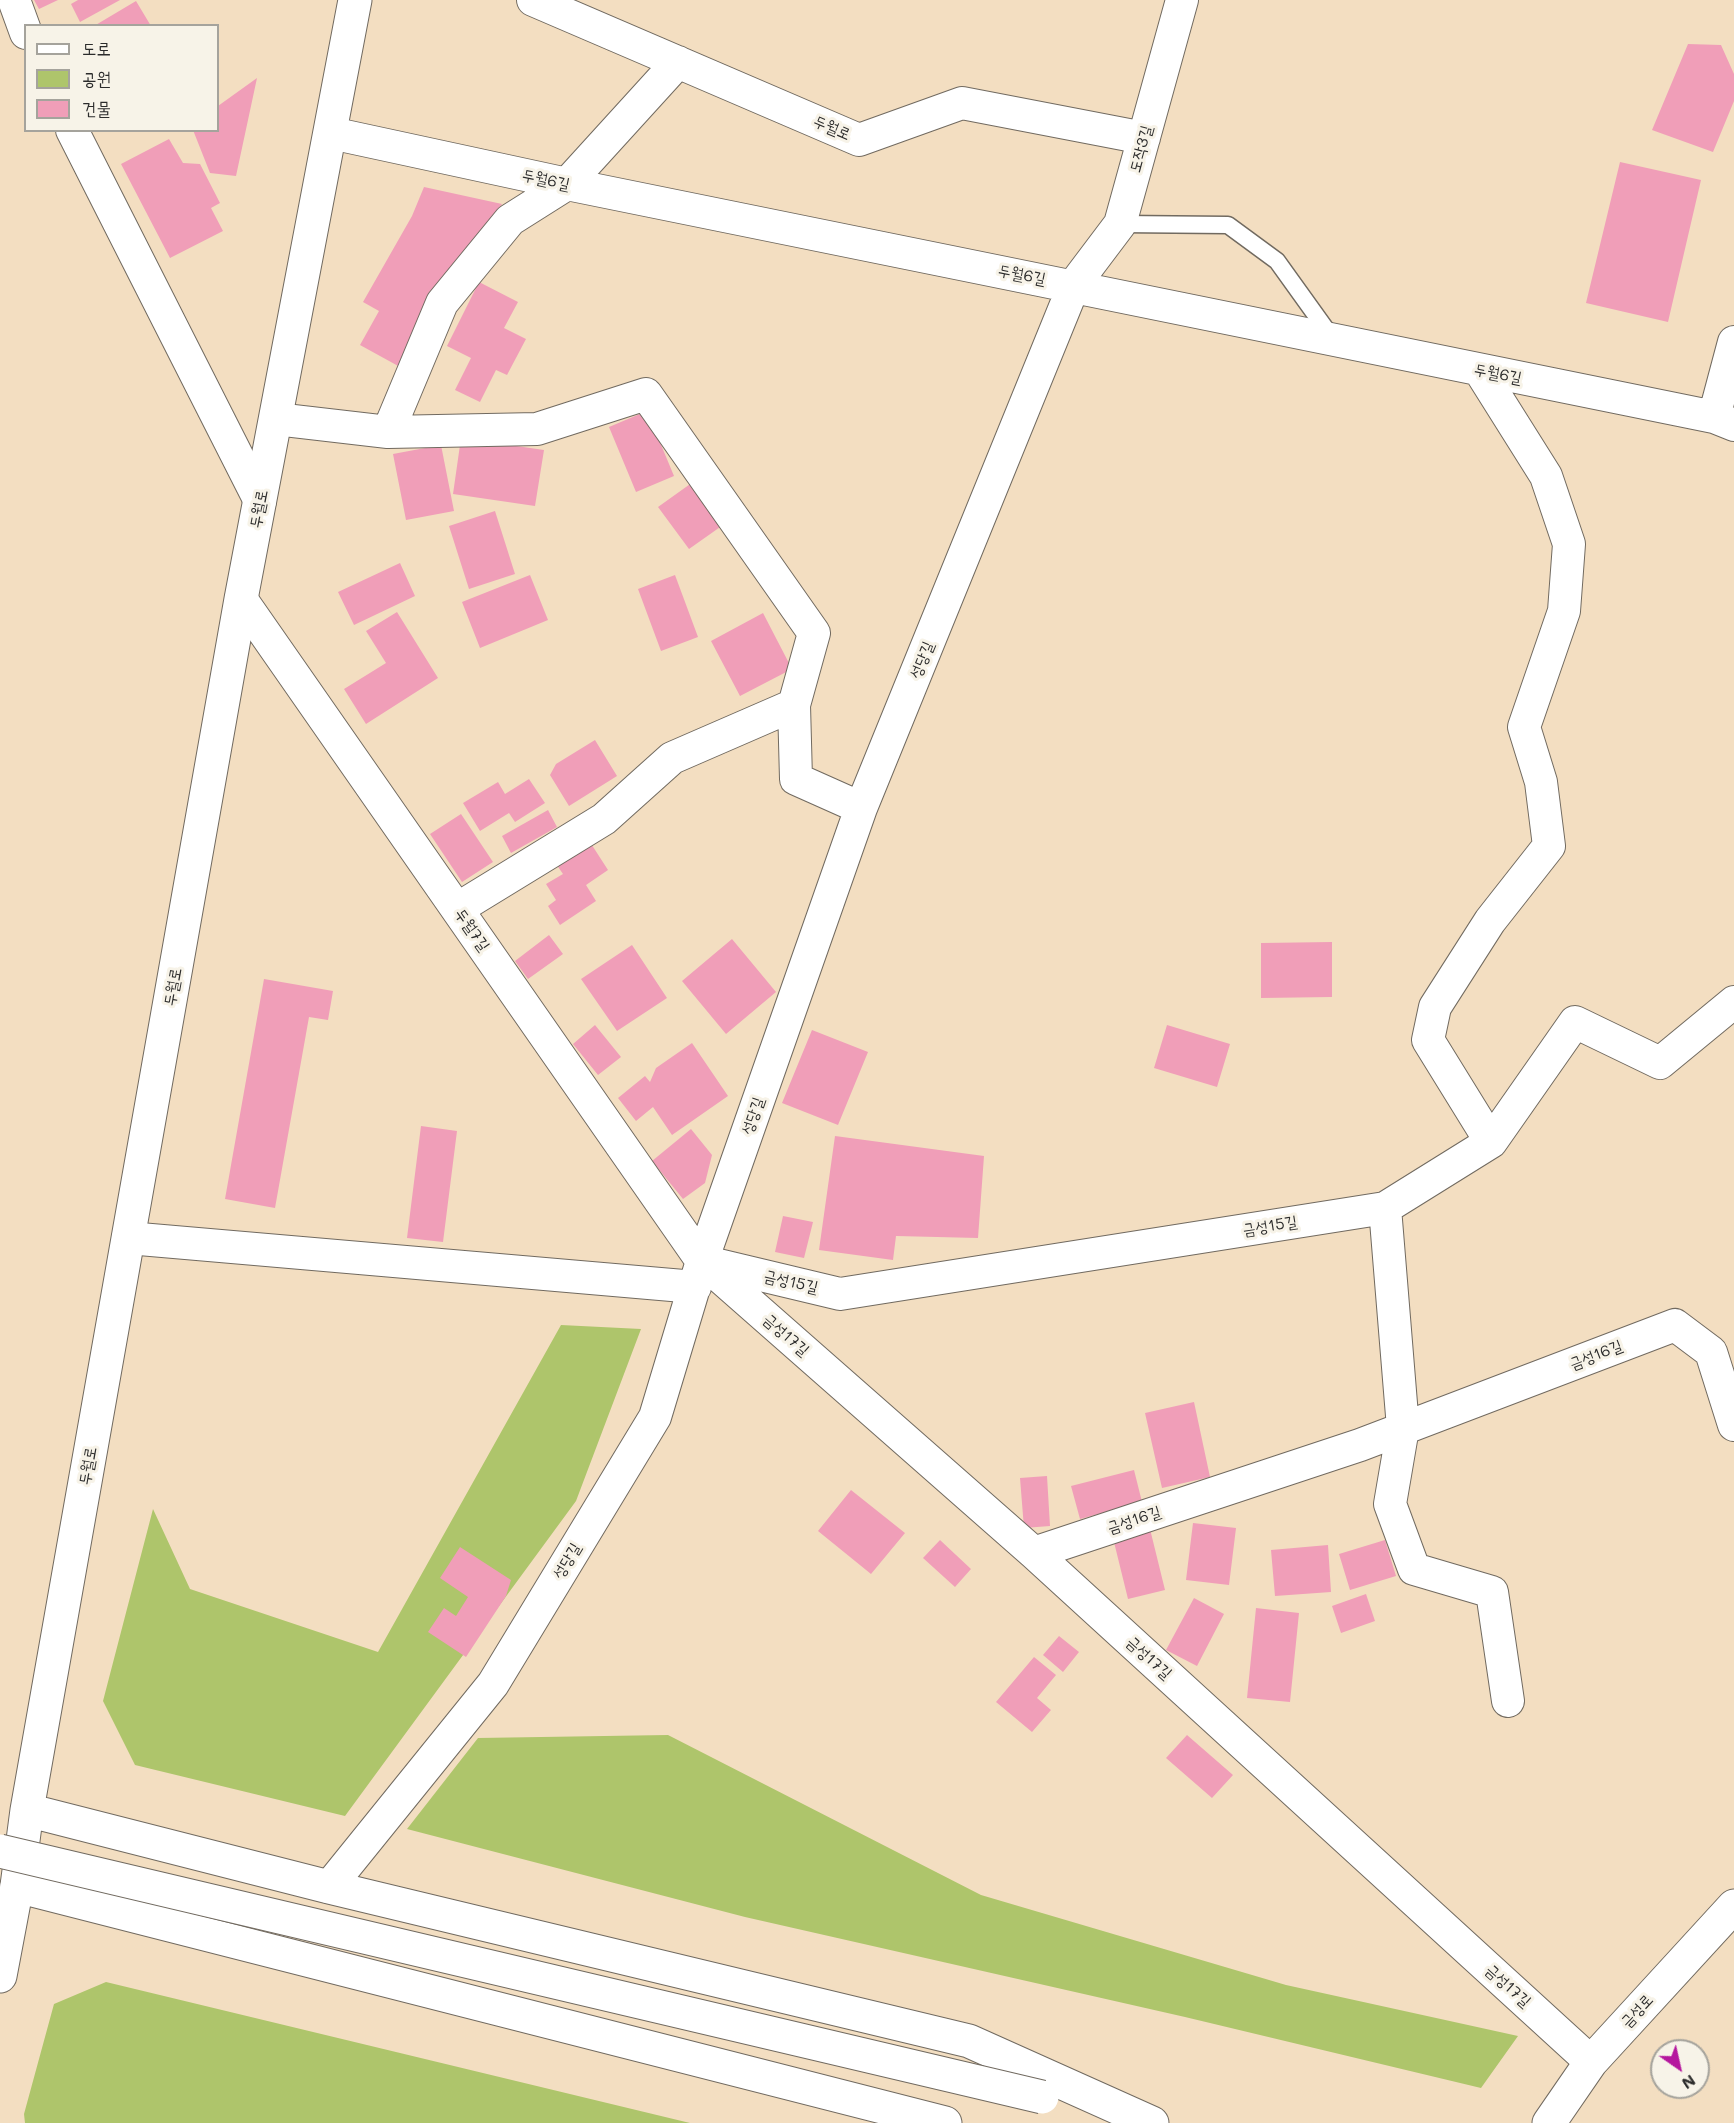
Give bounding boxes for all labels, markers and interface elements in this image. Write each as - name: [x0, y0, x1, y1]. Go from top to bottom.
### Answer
- legend: [24, 24, 219, 132]
- text: 도로: [82, 36, 111, 60]
- text: 공원: [82, 66, 111, 90]
- text: 건물: [82, 96, 111, 120]
- street label: 두월로: [810, 112, 854, 144]
- street label: 도작3길: [1126, 123, 1156, 175]
- street label: 두월6길: [520, 166, 572, 194]
- street label: 두월6길: [996, 261, 1048, 289]
- street label: 두월6길: [1472, 360, 1524, 388]
- street label: 두월로: [246, 488, 272, 530]
- street label: 성당길: [906, 638, 938, 682]
- street label: 두월7길: [451, 905, 493, 955]
- street label: 두월로: [160, 966, 186, 1008]
- street label: 성당길: [738, 1095, 768, 1137]
- street label: 금성15길: [1241, 1212, 1299, 1240]
- street label: 금성15길: [762, 1266, 820, 1298]
- street label: 금성17길: [759, 1310, 813, 1360]
- street label: 금성16길: [1567, 1336, 1625, 1374]
- street label: 두월로: [75, 1445, 101, 1487]
- street label: 금성16길: [1105, 1502, 1163, 1538]
- street label: 성당길: [549, 1540, 585, 1582]
- street label: 금성17길: [1122, 1633, 1176, 1683]
- street label: 금성17길: [1481, 1961, 1535, 2011]
- street label: 금성로: [1617, 1990, 1657, 2032]
- north arrow: [1650, 2039, 1710, 2099]
- text: N: [1678, 2071, 1700, 2095]

